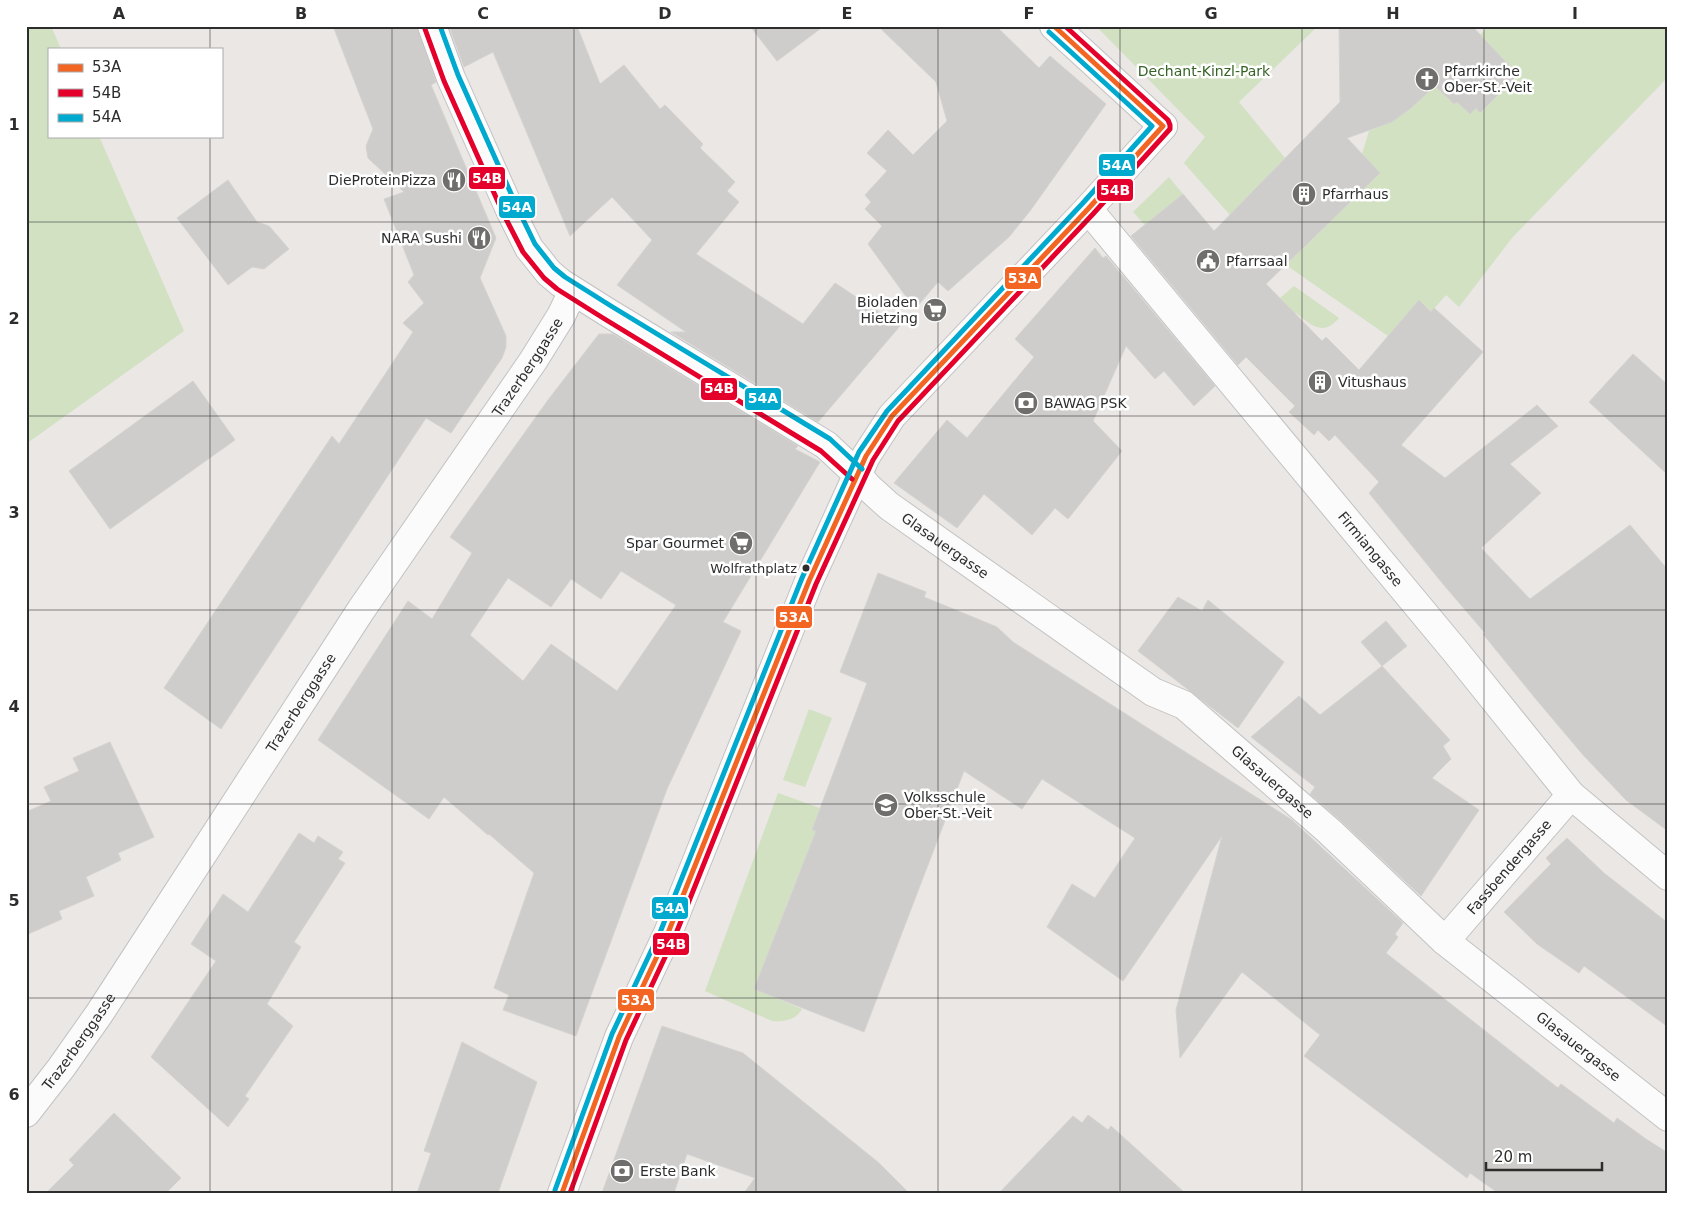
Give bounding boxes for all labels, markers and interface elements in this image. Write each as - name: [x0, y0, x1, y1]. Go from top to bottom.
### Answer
- text: A: [113, 4, 126, 23]
- text: B: [295, 4, 307, 23]
- text: C: [477, 4, 489, 23]
- text: D: [658, 4, 672, 23]
- text: E: [842, 4, 852, 23]
- text: F: [1024, 4, 1034, 23]
- text: G: [1204, 4, 1218, 23]
- text: H: [1386, 4, 1400, 23]
- text: I: [1572, 4, 1578, 23]
- legend: [48, 48, 222, 138]
- text: 53A: [92, 58, 122, 76]
- park label: Dechant-Kinzl-Park: [1138, 63, 1271, 79]
- place label: Pfarrkirche Ober-St.-Veit: [1444, 63, 1532, 95]
- church icon: Pfarrkirche Ober-St.-Veit: [1414, 66, 1440, 92]
- text: 54B: [92, 84, 121, 102]
- text: 54A: [92, 108, 122, 126]
- text: 1: [8, 115, 20, 134]
- line badge: 54A: [1098, 153, 1136, 177]
- text: 54A: [1102, 157, 1132, 173]
- line badge: 54B: [468, 166, 506, 190]
- restaurant icon: DieProteinPizza: [441, 167, 467, 193]
- text: 54B: [472, 170, 502, 186]
- place label: DieProteinPizza: [328, 172, 436, 188]
- line badge: 54B: [1096, 178, 1134, 202]
- building icon: Pfarrhaus: [1291, 181, 1317, 207]
- text: 54B: [1100, 182, 1130, 198]
- place label: Pfarrhaus: [1322, 186, 1389, 202]
- line badge: 54A: [498, 195, 536, 219]
- text: 54A: [502, 199, 532, 215]
- restaurant icon: NARA Sushi: [466, 225, 492, 251]
- place label: NARA Sushi: [381, 230, 462, 246]
- public building icon: Pfarrsaal: [1195, 248, 1221, 274]
- place label: Pfarrsaal: [1226, 253, 1288, 269]
- line badge: 53A: [1004, 266, 1042, 290]
- text: 53A: [1008, 270, 1038, 286]
- place label: Bioladen Hietzing: [857, 294, 918, 326]
- supermarket icon: Bioladen Hietzing: [922, 297, 948, 323]
- text: 2: [8, 309, 20, 328]
- street label: Trazerberggasse: [488, 315, 566, 421]
- building icon: Vitushaus: [1307, 369, 1333, 395]
- place label: Vitushaus: [1338, 374, 1406, 390]
- line badge: 54B: [700, 377, 738, 401]
- text: 54B: [704, 380, 734, 396]
- line badge: 54A: [744, 387, 782, 411]
- text: 54A: [748, 390, 778, 406]
- bank icon: BAWAG PSK: [1013, 390, 1039, 416]
- place label: BAWAG PSK: [1044, 395, 1127, 411]
- text: 3: [8, 503, 20, 522]
- street label: Firmiangasse: [1335, 508, 1406, 590]
- street label: Glasauergasse: [898, 509, 992, 582]
- supermarket icon: Spar Gourmet: [728, 530, 754, 556]
- place label: Spar Gourmet: [626, 535, 724, 551]
- place label: Wolfrathplatz: [710, 561, 797, 576]
- marker: Wolfrathplatz: [801, 563, 811, 573]
- line badge: 53A: [775, 605, 813, 629]
- text: 53A: [779, 609, 809, 625]
- street label: Trazerberggasse: [262, 650, 339, 756]
- text: 4: [8, 697, 20, 716]
- street label: Glasauergasse: [1228, 742, 1316, 822]
- place label: Volksschule Ober-St.-Veit: [904, 789, 992, 821]
- school or university icon: Volksschule Ober-St.-Veit: [873, 792, 899, 818]
- street label: Fassbendergasse: [1464, 816, 1554, 917]
- text: 5: [8, 891, 20, 910]
- line badge: 54A: [651, 896, 689, 920]
- text: 54A: [655, 900, 685, 916]
- line badge: 54B: [652, 932, 690, 956]
- text: 54B: [656, 936, 686, 952]
- line badge: 53A: [617, 988, 655, 1012]
- street label: Trazerberggasse: [38, 990, 119, 1094]
- text: 53A: [621, 992, 651, 1008]
- street label: Glasauergasse: [1533, 1008, 1624, 1085]
- text: 6: [8, 1085, 20, 1104]
- scale bar: [1486, 1139, 1603, 1171]
- text: 20 m: [1494, 1148, 1532, 1166]
- bank icon: Erste Bank: [609, 1158, 635, 1184]
- place label: Erste Bank: [640, 1163, 717, 1179]

